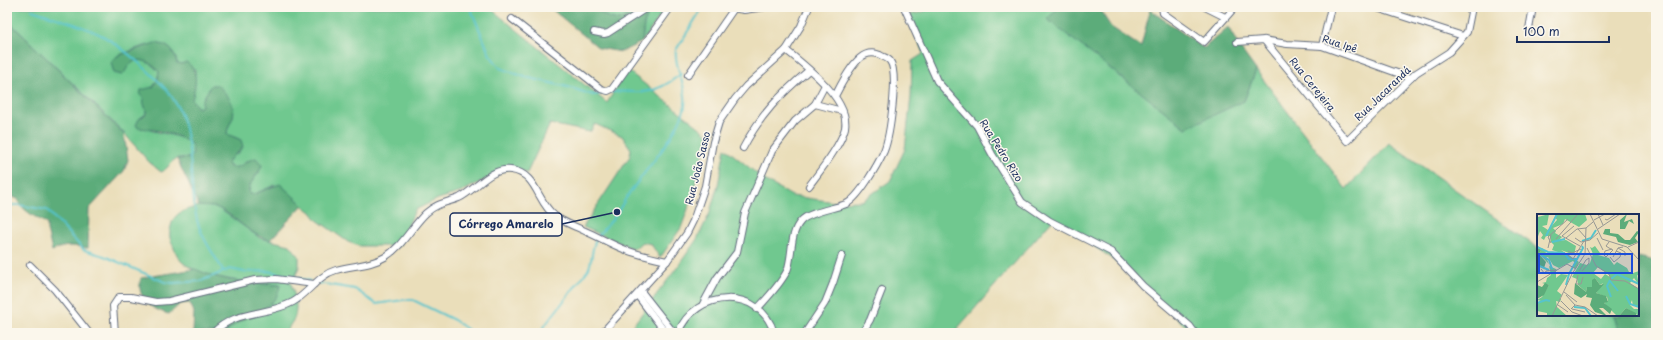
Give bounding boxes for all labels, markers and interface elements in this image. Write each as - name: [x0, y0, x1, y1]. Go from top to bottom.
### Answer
- scale bar: [1517, 18, 1609, 44]
- text: 100 m: [1523, 22, 1560, 40]
- street label: Rua Ipê: [1321, 30, 1359, 56]
- street label: Rua Cerejeira: [1286, 54, 1340, 115]
- street label: Rua Jacarandá: [1351, 62, 1413, 124]
- street label: Rua Pedro Rizo: [977, 116, 1027, 184]
- street label: Rua João Sasso: [681, 129, 713, 206]
- callout: Córrego Amarelo: [450, 213, 562, 236]
- inset map: [1537, 214, 1639, 316]
- text: Córrego Amarelo: [459, 215, 554, 232]

